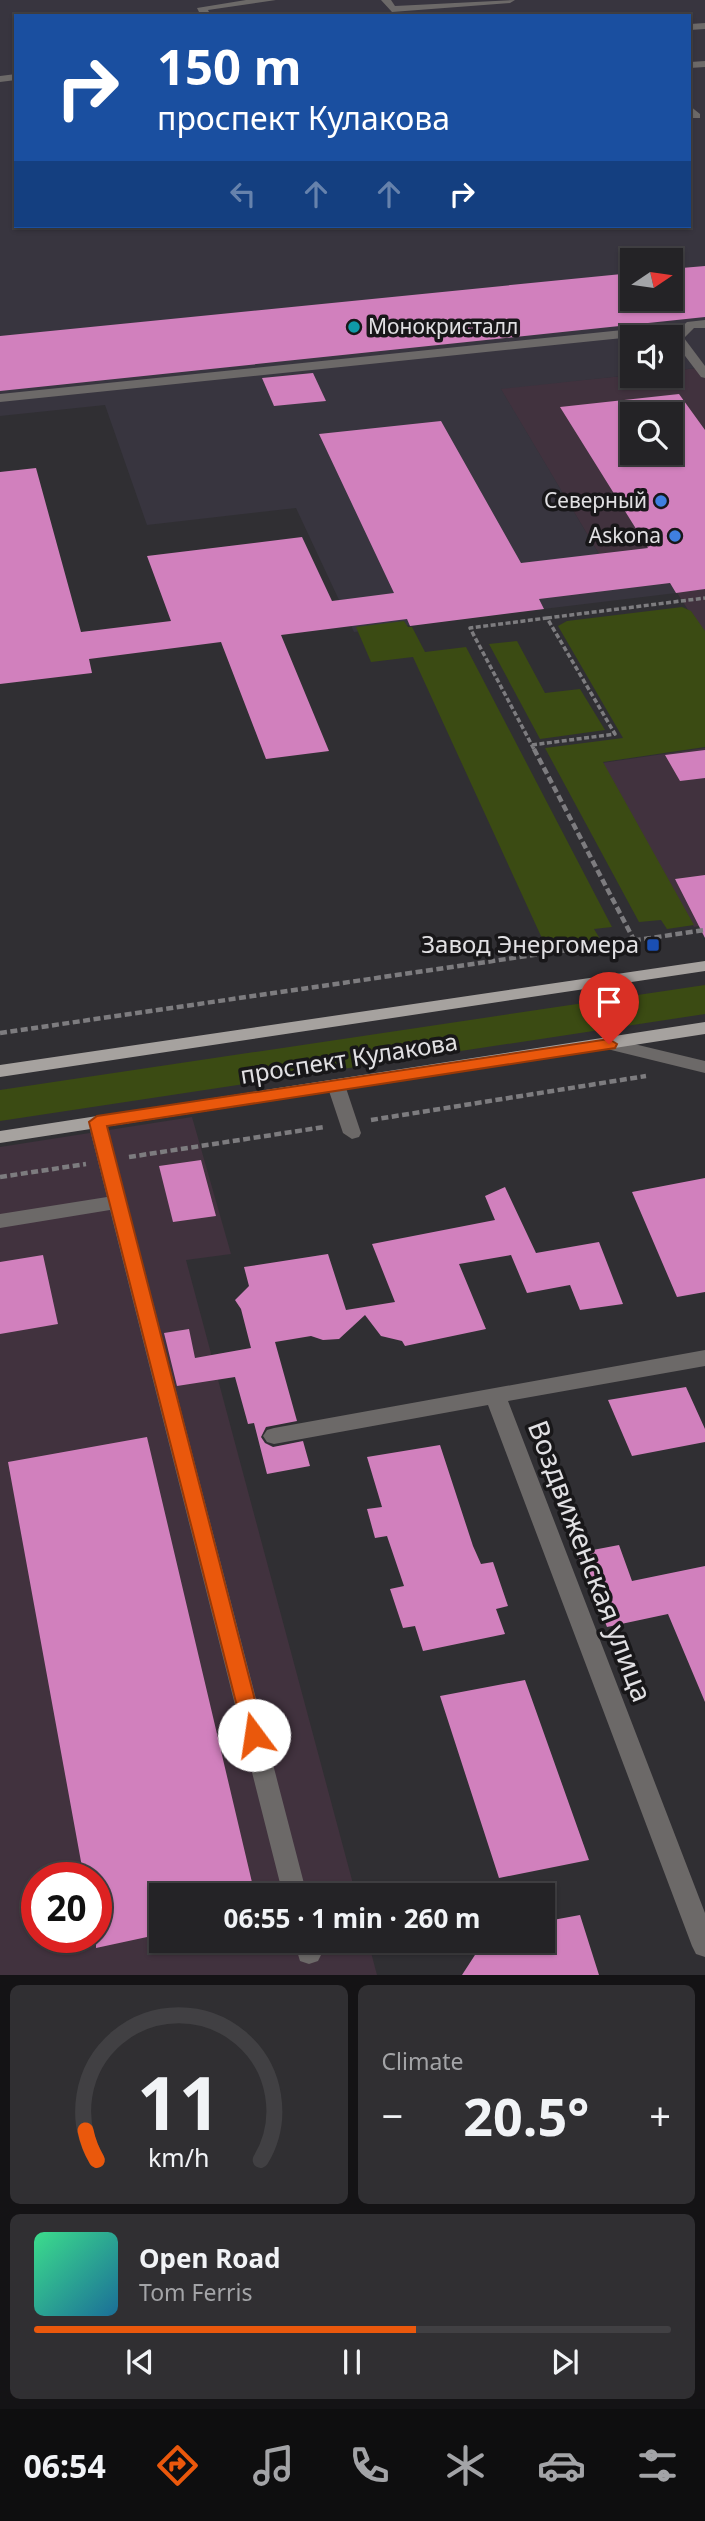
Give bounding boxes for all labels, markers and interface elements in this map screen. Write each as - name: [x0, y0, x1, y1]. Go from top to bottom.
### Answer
- text: 150 m: [157, 33, 302, 99]
- icon: right: [42, 42, 133, 133]
- text: проспект Кулакова: [157, 96, 450, 139]
- icon: left: [224, 175, 262, 213]
- icon: ahead: [297, 175, 335, 213]
- icon: ahead: [370, 175, 408, 213]
- icon: right: [443, 175, 481, 213]
- north arrow: [620, 248, 682, 312]
- map controls: [620, 248, 683, 465]
- place label: Монокристалл: [368, 312, 518, 340]
- marker: Монокристалл: [346, 319, 362, 335]
- button: sound: [620, 325, 683, 388]
- button: search: [620, 402, 683, 465]
- place label: Северный: [544, 486, 647, 514]
- marker: Северный: [653, 493, 669, 509]
- place label: Askona: [589, 521, 661, 549]
- marker: Askona: [667, 528, 683, 544]
- place label: Завод Энергомера: [421, 927, 639, 960]
- marker: Завод Энергомера: [645, 937, 661, 953]
- pin: [579, 972, 639, 1044]
- icon: arrive: [590, 983, 628, 1021]
- street label: проспект Кулакова: [238, 1024, 460, 1091]
- street label: Воздвиженская улица: [520, 1415, 662, 1707]
- position arrow: [217, 1698, 291, 1772]
- speed limit sign: 20: [21, 1862, 112, 1953]
- text: 06:55 · 1 min · 260 m: [224, 1900, 480, 1936]
- text: Climate: [382, 2045, 464, 2077]
- text: 11: [137, 2053, 220, 2152]
- text: 20.5°: [463, 2080, 589, 2151]
- text: −: [382, 2089, 403, 2141]
- text: +: [649, 2089, 671, 2141]
- text: km/h: [148, 2140, 210, 2174]
- text: Open Road: [139, 2240, 281, 2276]
- text: Tom Ferris: [139, 2276, 252, 2308]
- icon: previous: [121, 2343, 159, 2381]
- icon: pause: [333, 2343, 371, 2381]
- icon: next: [546, 2343, 584, 2381]
- icon: directions: [153, 2441, 202, 2490]
- icon: music: [249, 2441, 298, 2490]
- icon: phone: [345, 2441, 394, 2490]
- icon: climate: [441, 2441, 490, 2490]
- icon: car: [537, 2441, 586, 2490]
- icon: filters: [633, 2441, 682, 2490]
- text: 06:54: [23, 2444, 106, 2487]

